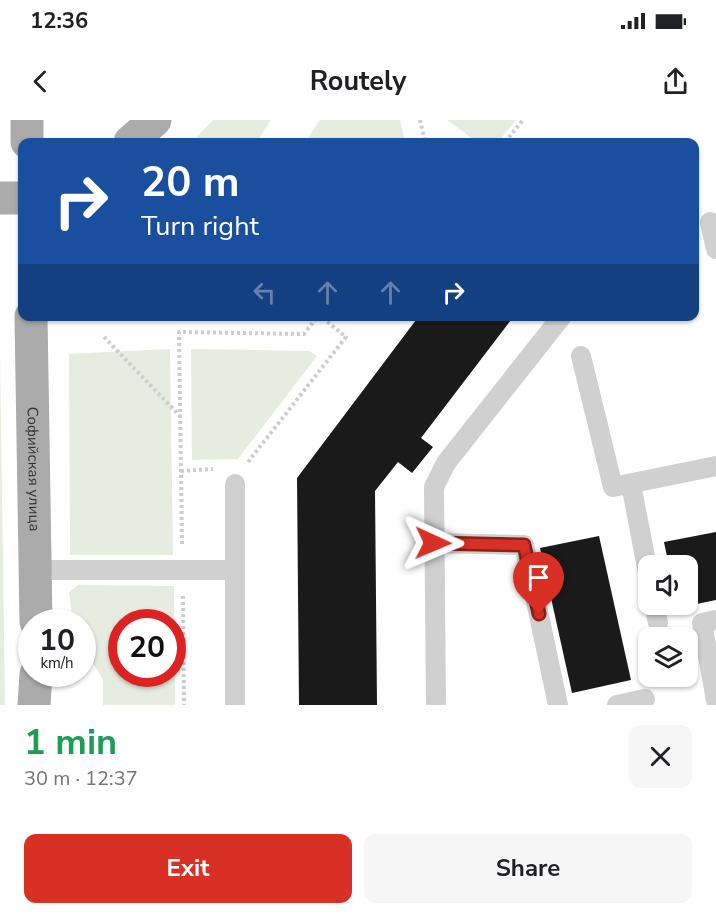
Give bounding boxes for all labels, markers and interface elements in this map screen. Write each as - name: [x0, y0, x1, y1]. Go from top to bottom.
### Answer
- text: 12:36: [30, 6, 88, 36]
- text: Routely: [310, 63, 406, 100]
- icon: back: [24, 65, 57, 98]
- icon: share: [659, 65, 692, 98]
- text: 20 m: [141, 154, 240, 211]
- icon: right: [42, 162, 120, 240]
- text: Turn right: [141, 208, 259, 245]
- icon: left: [248, 276, 281, 309]
- icon: ahead: [311, 276, 344, 309]
- icon: ahead: [374, 276, 407, 309]
- icon: right: [437, 276, 470, 309]
- street label: Софийская улица: [22, 406, 45, 532]
- position arrow: [401, 511, 465, 575]
- pin: [513, 552, 564, 614]
- map controls: [638, 555, 698, 687]
- button: sound: [638, 555, 698, 615]
- icon: arrive: [522, 561, 555, 594]
- speed limit sign: 20: [108, 609, 186, 687]
- text: 10: [39, 620, 75, 661]
- button: layers: [638, 627, 698, 687]
- text: km/h: [40, 653, 74, 673]
- text: 1 min: [24, 718, 117, 767]
- button: close: [629, 725, 692, 788]
- text: 30 m · 12:37: [24, 765, 138, 792]
- button: Exit: [24, 834, 352, 903]
- button: Share: [364, 834, 692, 903]

